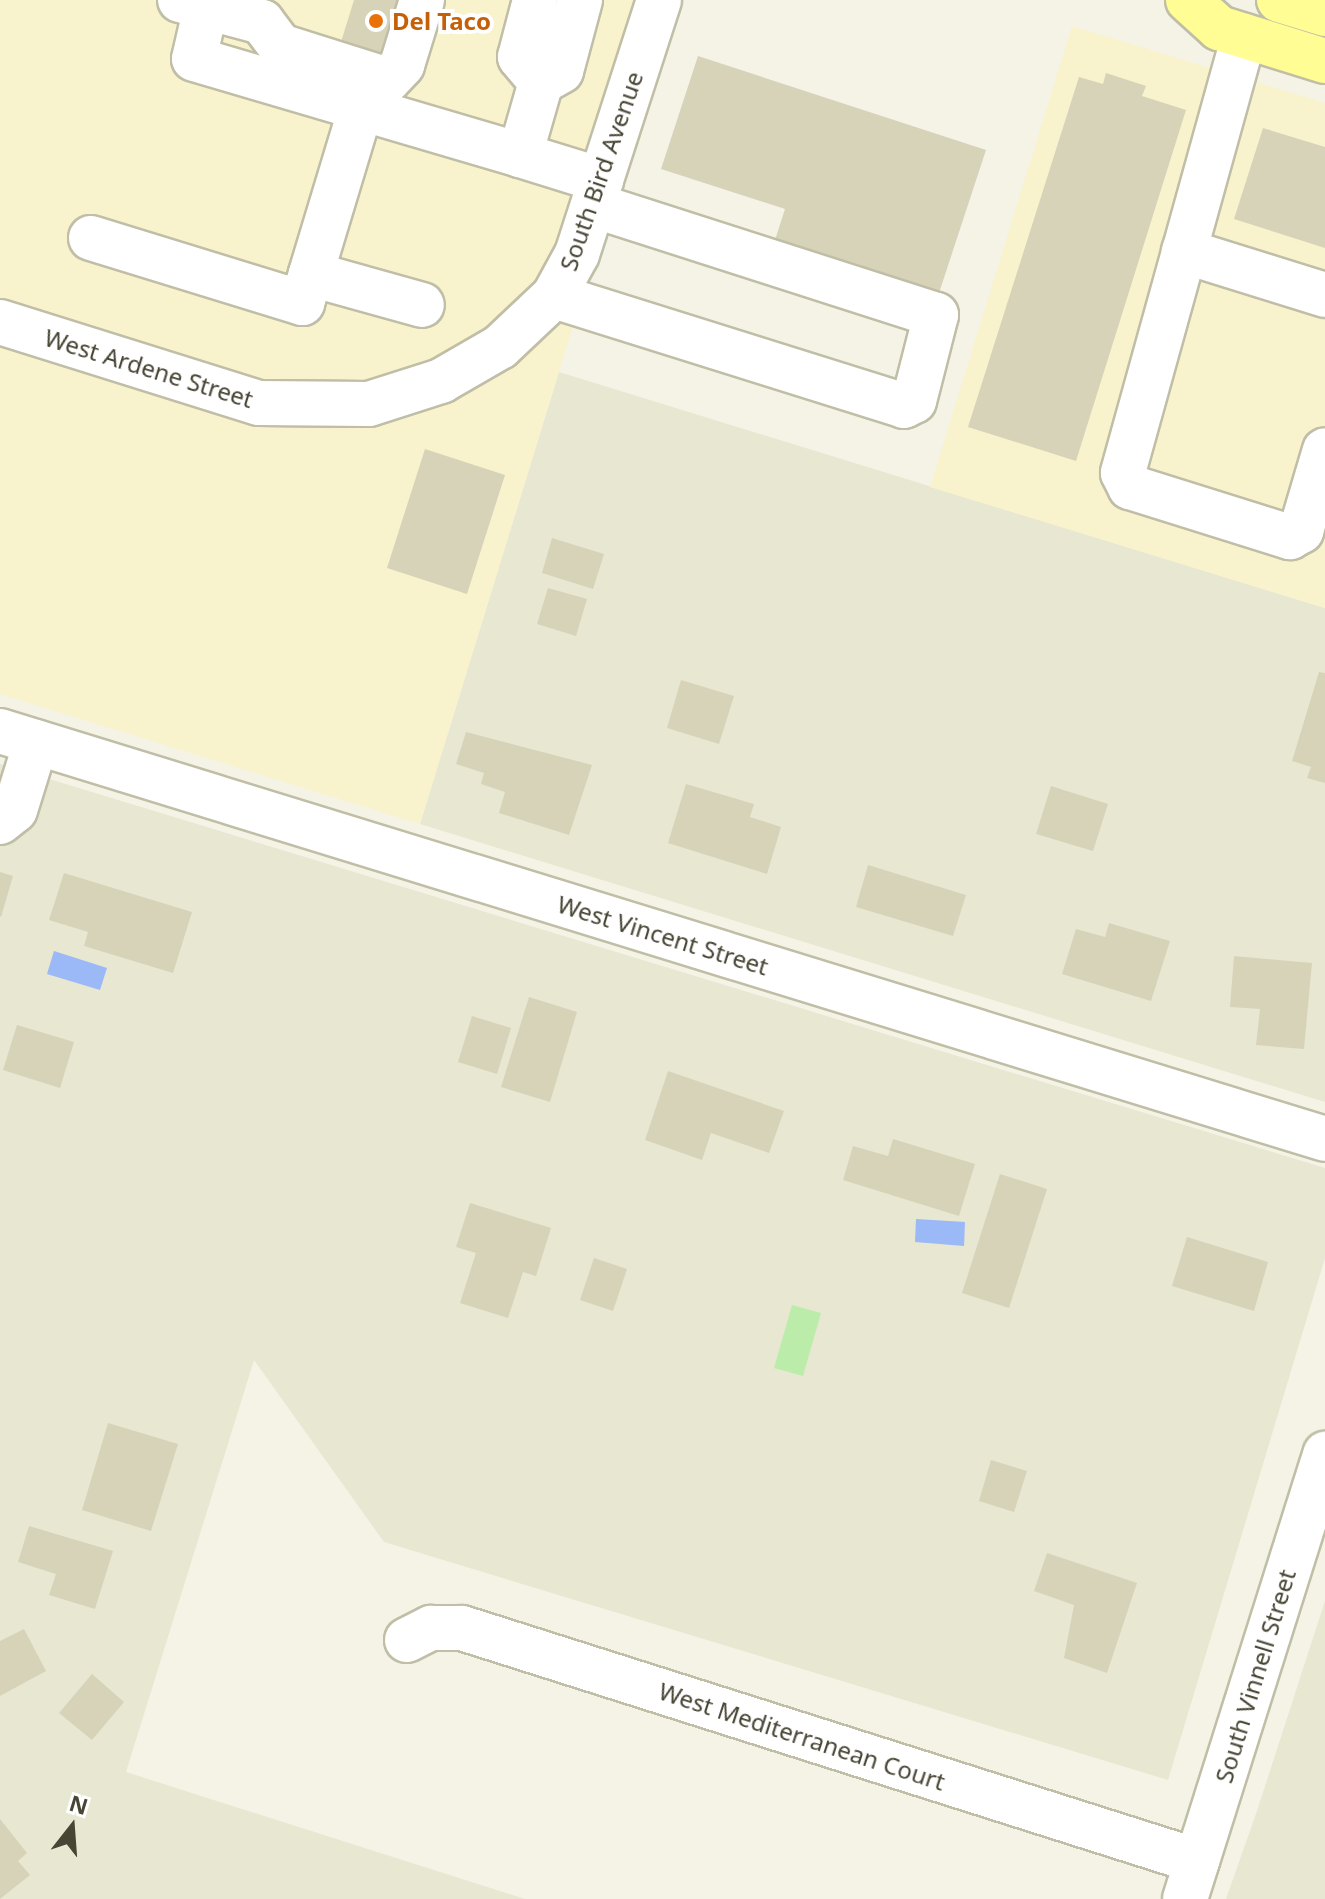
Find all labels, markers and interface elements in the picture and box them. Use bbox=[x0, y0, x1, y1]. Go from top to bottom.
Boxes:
place label: Del Taco bbox=[392, 7, 491, 35]
marker: Del Taco bbox=[367, 12, 385, 30]
street label: South Bird Avenue bbox=[553, 68, 649, 274]
street label: West Ardene Street bbox=[41, 323, 257, 413]
street label: West Vincent Street bbox=[554, 889, 772, 981]
street label: South Vinnell Street bbox=[1209, 1566, 1301, 1786]
street label: West Mediterranean Court bbox=[655, 1676, 949, 1796]
north arrow bbox=[32, 1787, 112, 1867]
text: N bbox=[66, 1787, 92, 1821]

